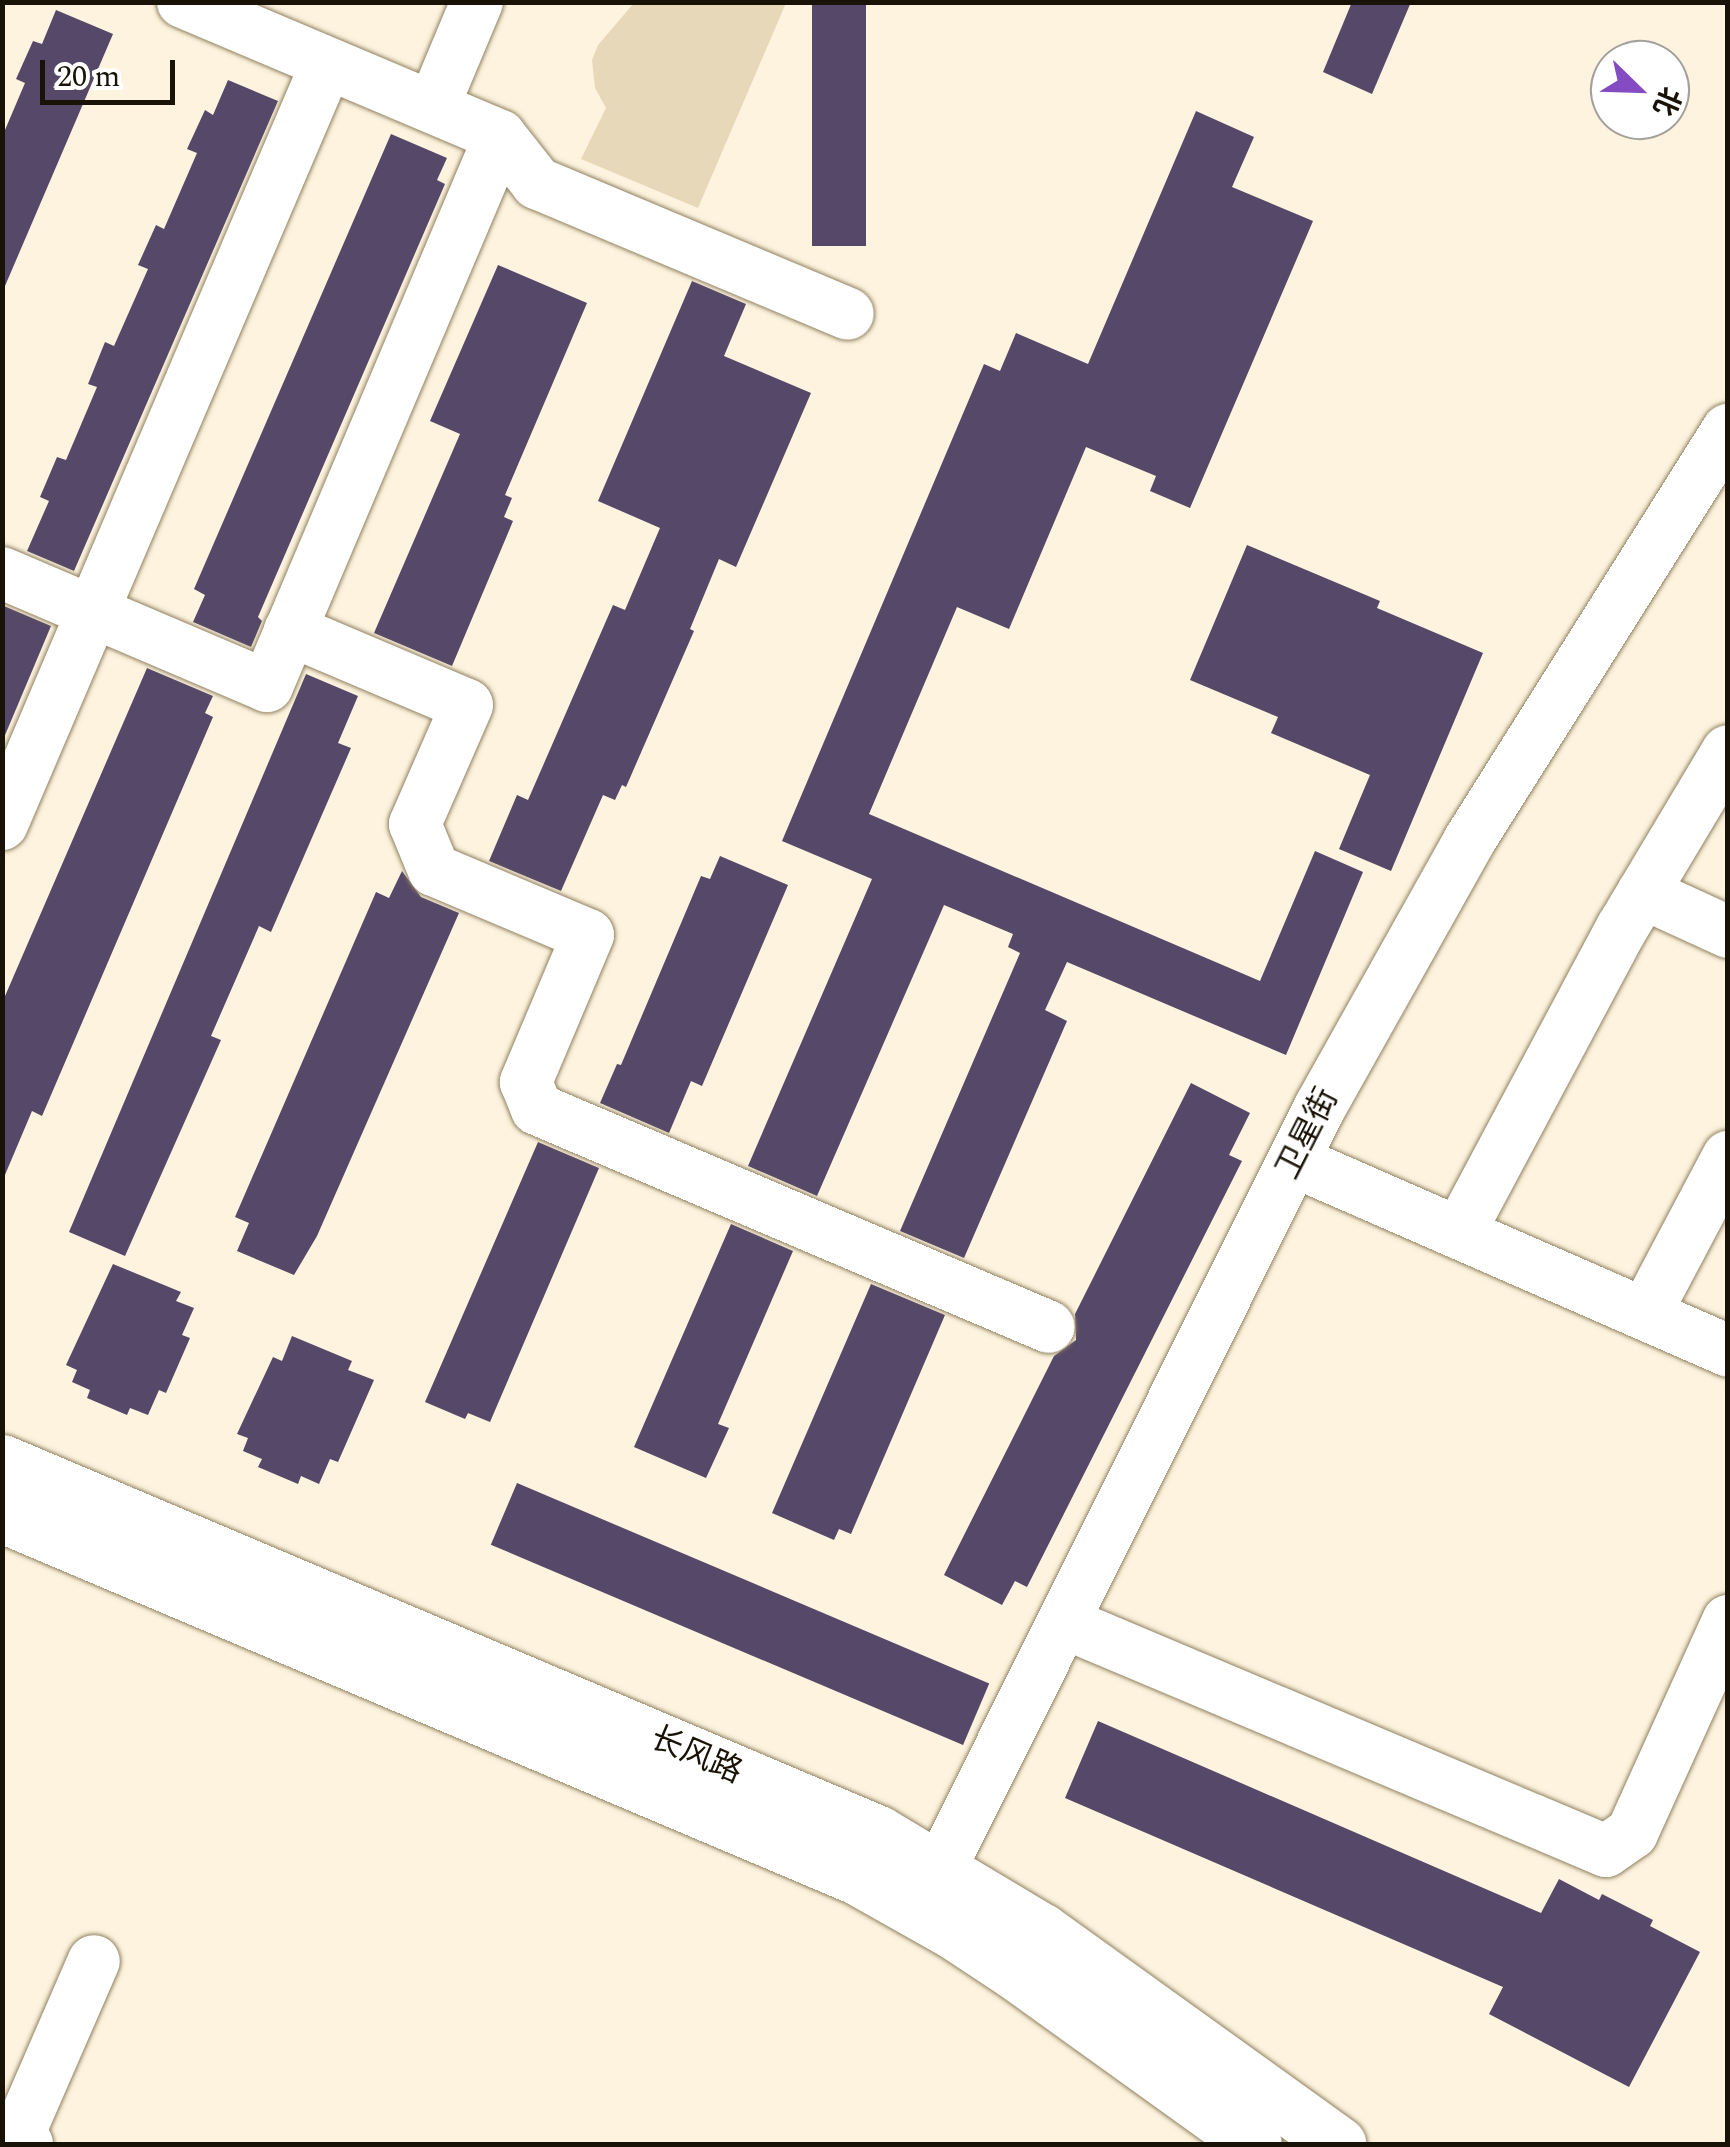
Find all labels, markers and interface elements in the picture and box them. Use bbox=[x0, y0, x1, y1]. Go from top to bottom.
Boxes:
scale bar bbox=[45, 40, 180, 102]
north arrow bbox=[1590, 40, 1690, 140]
text: 20 m bbox=[57, 54, 120, 100]
text: 北 bbox=[1641, 80, 1692, 122]
street label: 卫星街 bbox=[1269, 1083, 1347, 1185]
street label: 长风路 bbox=[644, 1720, 748, 1792]

